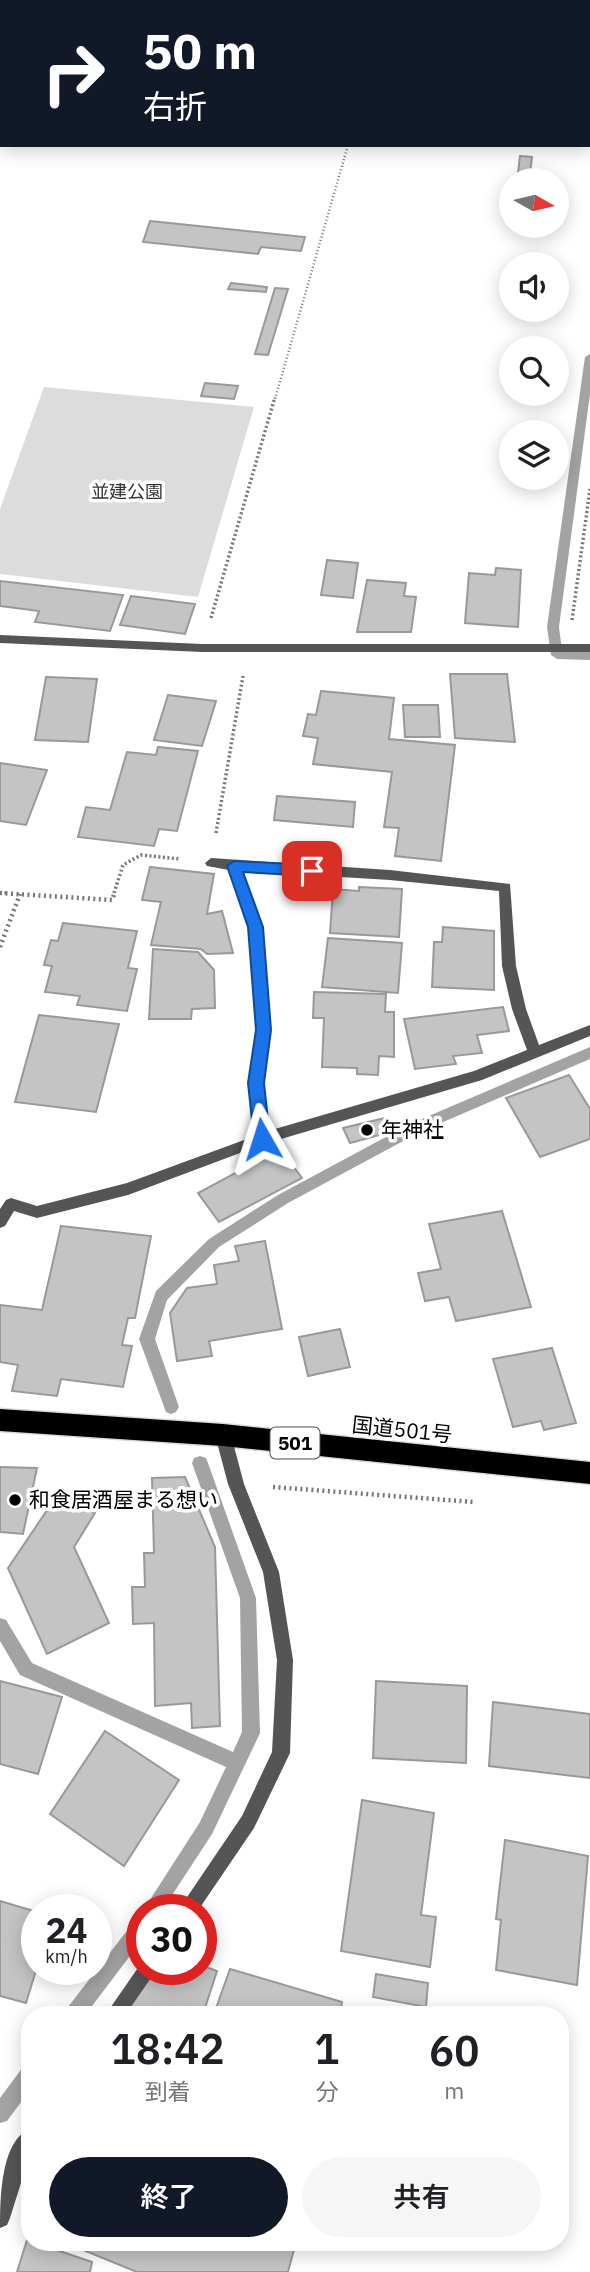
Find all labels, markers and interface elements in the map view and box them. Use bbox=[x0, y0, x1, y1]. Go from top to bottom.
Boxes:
text: 50 m bbox=[143, 19, 257, 82]
icon: right bbox=[28, 28, 119, 119]
text: 右折 bbox=[143, 85, 207, 127]
north arrow bbox=[499, 168, 569, 238]
map controls bbox=[499, 168, 569, 490]
button: sound bbox=[499, 252, 569, 322]
button: search bbox=[499, 336, 569, 406]
button: layers bbox=[499, 420, 569, 490]
park label: 並建公園 bbox=[91, 480, 163, 503]
pin bbox=[282, 841, 342, 901]
icon: arrive bbox=[293, 852, 331, 890]
position arrow bbox=[225, 1102, 299, 1176]
place label: 年神社 bbox=[381, 1115, 444, 1143]
marker: 年神社 bbox=[359, 1122, 375, 1138]
street label: 国道501号 bbox=[351, 1410, 454, 1448]
road number: 501 bbox=[270, 1428, 320, 1458]
place label: 和食居酒屋まる想い bbox=[29, 1485, 218, 1513]
marker: 和食居酒屋まる想い bbox=[7, 1492, 23, 1508]
speed limit sign: 30 bbox=[126, 1894, 217, 1985]
text: 24 bbox=[45, 1907, 88, 1953]
text: km/h bbox=[45, 1945, 88, 1968]
text: 18:42 bbox=[111, 2021, 225, 2076]
text: 1 bbox=[314, 2021, 340, 2076]
text: 60 bbox=[429, 2023, 479, 2078]
text: m bbox=[444, 2075, 464, 2105]
text: 到着 bbox=[145, 2076, 191, 2106]
text: 分 bbox=[315, 2076, 338, 2106]
button: 終了 bbox=[49, 2157, 288, 2237]
button: 共有 bbox=[302, 2157, 541, 2237]

